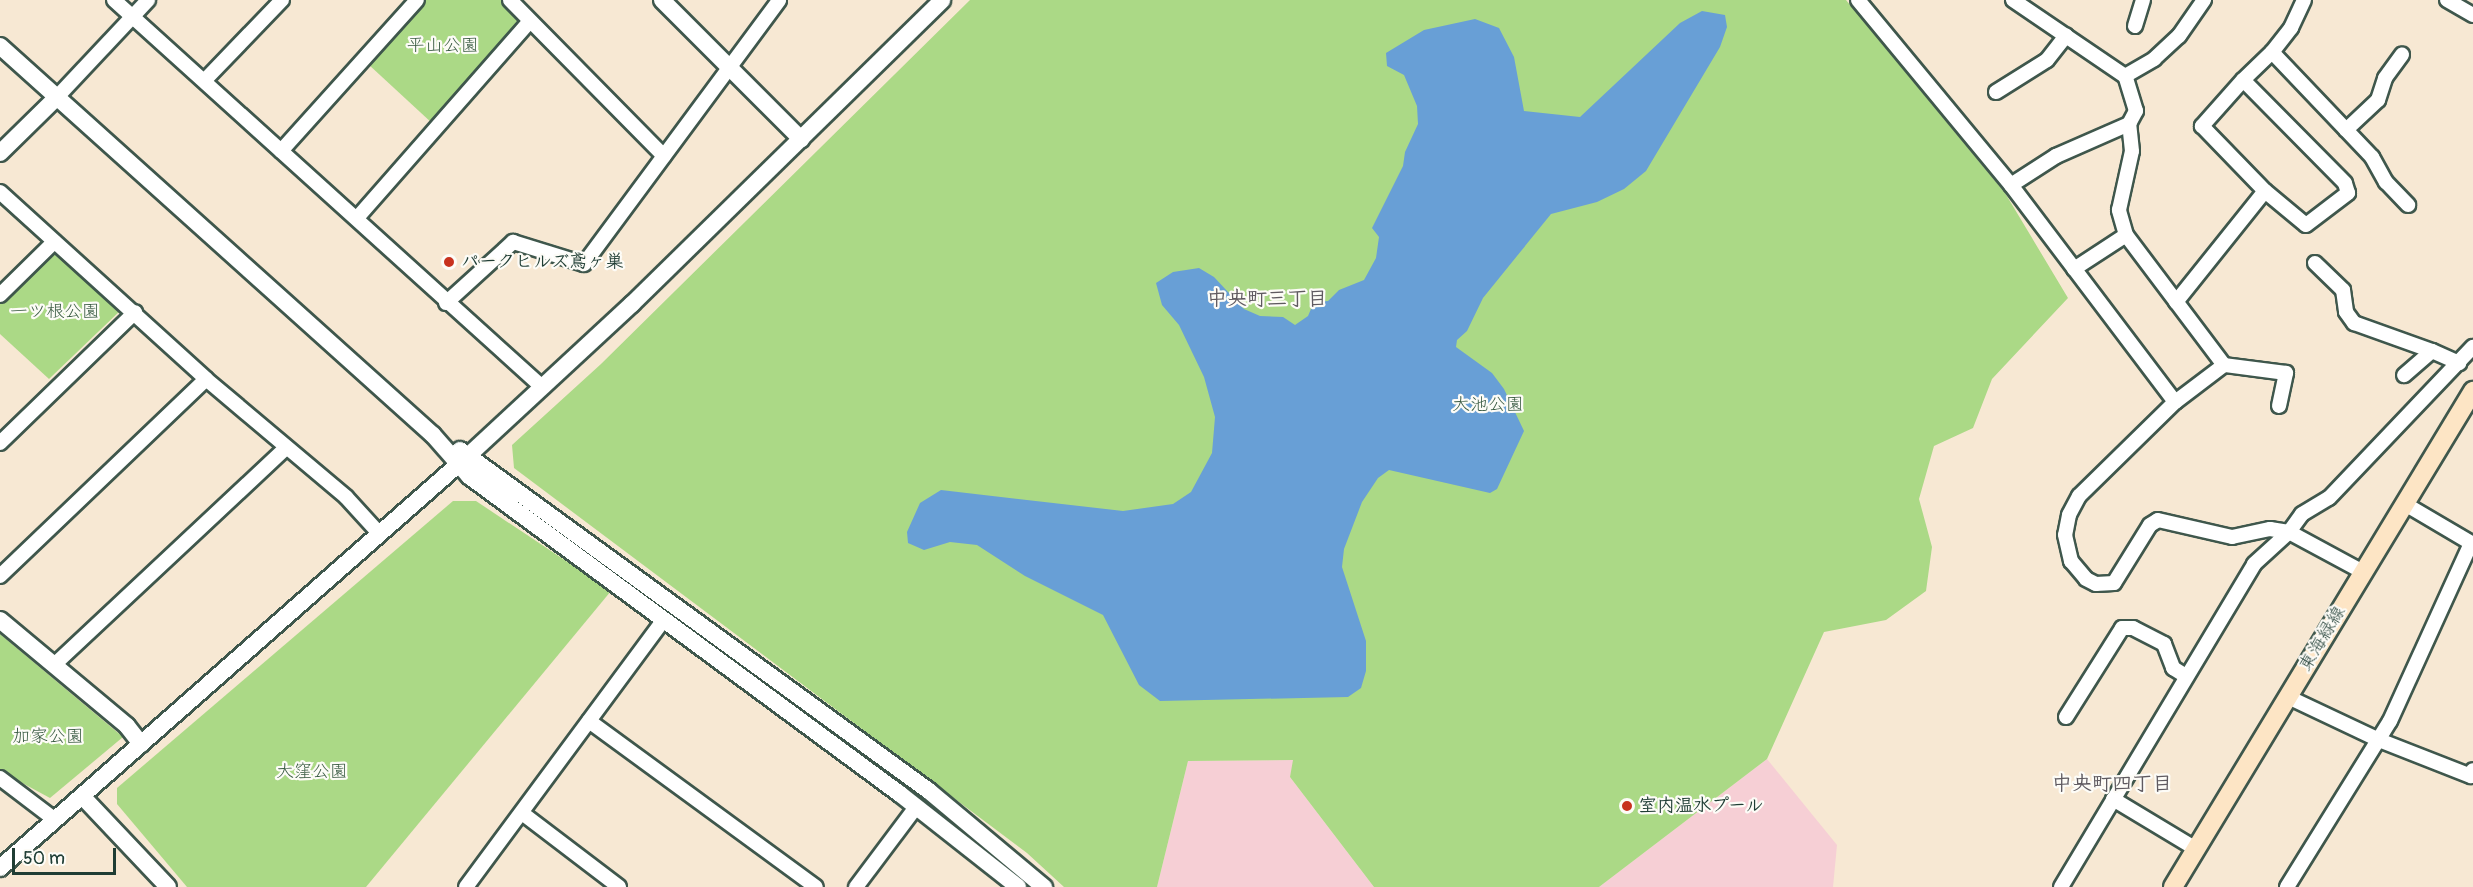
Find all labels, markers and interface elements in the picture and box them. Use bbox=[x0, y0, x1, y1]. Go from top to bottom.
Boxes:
park label: 平山公園 bbox=[407, 35, 479, 57]
place label: パークヒルズ鳶ヶ巣 bbox=[461, 251, 623, 273]
marker: パークヒルズ鳶ヶ巣 bbox=[442, 255, 456, 269]
district label: 中央町三丁目 bbox=[1207, 286, 1327, 310]
park label: 一ツ根公園 bbox=[10, 301, 100, 323]
park label: 大池公園 bbox=[1452, 394, 1524, 416]
street label: 東海緑線 bbox=[2295, 603, 2351, 675]
park label: 加家公園 bbox=[12, 726, 84, 748]
park label: 大窪公園 bbox=[276, 761, 348, 783]
district label: 中央町四丁目 bbox=[2052, 771, 2172, 795]
place label: 室内温水プール bbox=[1639, 795, 1764, 817]
marker: 室内温水プール bbox=[1620, 799, 1634, 813]
scale bar bbox=[15, 836, 118, 874]
text: 50 m bbox=[23, 847, 65, 870]

